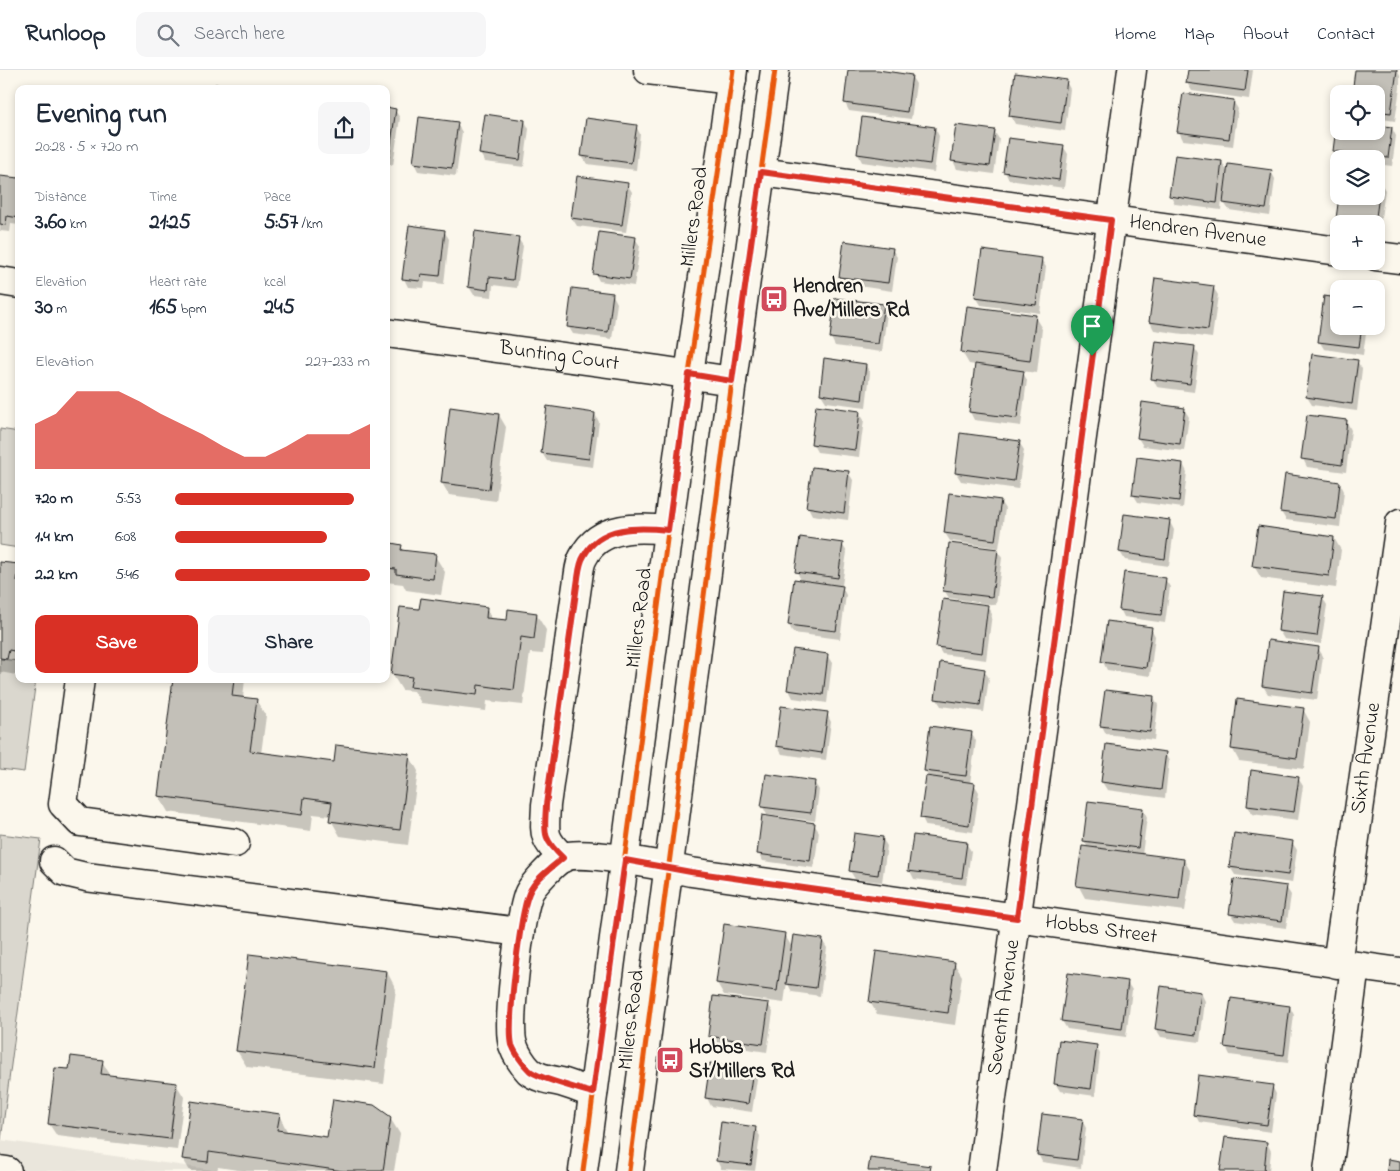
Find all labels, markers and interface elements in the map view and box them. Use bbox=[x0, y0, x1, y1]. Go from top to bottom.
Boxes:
search box bbox=[136, 12, 486, 57]
text: Runloop bbox=[25, 17, 106, 52]
icon: search bbox=[154, 21, 182, 49]
text: Search here bbox=[194, 21, 285, 48]
text: Home bbox=[1115, 22, 1156, 48]
text: Map bbox=[1184, 22, 1215, 48]
text: About bbox=[1243, 22, 1289, 48]
text: Contact bbox=[1317, 22, 1375, 48]
map controls bbox=[1330, 85, 1385, 335]
button: locate bbox=[1330, 85, 1385, 140]
text: Evening run bbox=[35, 95, 167, 136]
button: share bbox=[318, 102, 370, 154]
text: 20:28 · 5 × 720 m bbox=[35, 135, 138, 159]
button: layers bbox=[1330, 150, 1385, 205]
street label: Millers Road bbox=[673, 165, 717, 269]
text: Distance bbox=[35, 187, 87, 208]
text: Time bbox=[149, 187, 177, 208]
text: Pace bbox=[264, 187, 291, 208]
text: 3.60 bbox=[35, 208, 66, 238]
text: 21:25 bbox=[149, 208, 191, 238]
text: 5:57 bbox=[264, 208, 298, 238]
street label: Hendren Avenue bbox=[1127, 208, 1269, 256]
text: km bbox=[66, 214, 87, 235]
text: /km bbox=[298, 214, 323, 235]
button: + bbox=[1330, 215, 1385, 270]
text: Elevation bbox=[35, 272, 86, 293]
text: Heart rate bbox=[149, 272, 207, 293]
text: kcal bbox=[264, 272, 286, 293]
place label: Hendren Ave/Millers Rd bbox=[793, 272, 910, 326]
button: − bbox=[1330, 280, 1385, 335]
bus stop icon: Hendren Ave/Millers Rd bbox=[759, 284, 789, 314]
text: 30 bbox=[35, 293, 53, 323]
text: 165 bbox=[149, 293, 177, 323]
text: 245 bbox=[264, 293, 295, 323]
text: m bbox=[53, 299, 67, 320]
text: bpm bbox=[177, 299, 207, 320]
pin bbox=[1071, 305, 1113, 356]
icon: arrive bbox=[1078, 312, 1106, 340]
street label: Bunting Court bbox=[497, 333, 621, 379]
text: Elevation bbox=[35, 350, 94, 374]
text: 227–233 m bbox=[305, 350, 370, 374]
text: 720 m bbox=[35, 487, 73, 511]
text: 5:53 bbox=[115, 487, 141, 511]
text: 1.4 km bbox=[35, 525, 73, 549]
text: 6:08 bbox=[115, 525, 136, 549]
text: 2.2 km bbox=[35, 563, 78, 587]
text: 5:46 bbox=[115, 563, 139, 587]
street label: Millers Road bbox=[619, 566, 661, 670]
button: Save bbox=[35, 615, 198, 673]
button: Share bbox=[208, 615, 370, 673]
street label: Sixth Avenue bbox=[1344, 700, 1389, 816]
street label: Hobbs Street bbox=[1043, 907, 1159, 953]
street label: Seventh Avenue bbox=[980, 937, 1028, 1077]
street label: Millers Road bbox=[611, 968, 653, 1072]
place label: Hobbs St/Millers Rd bbox=[689, 1033, 795, 1087]
bus stop icon: Hobbs St/Millers Rd bbox=[655, 1045, 685, 1075]

